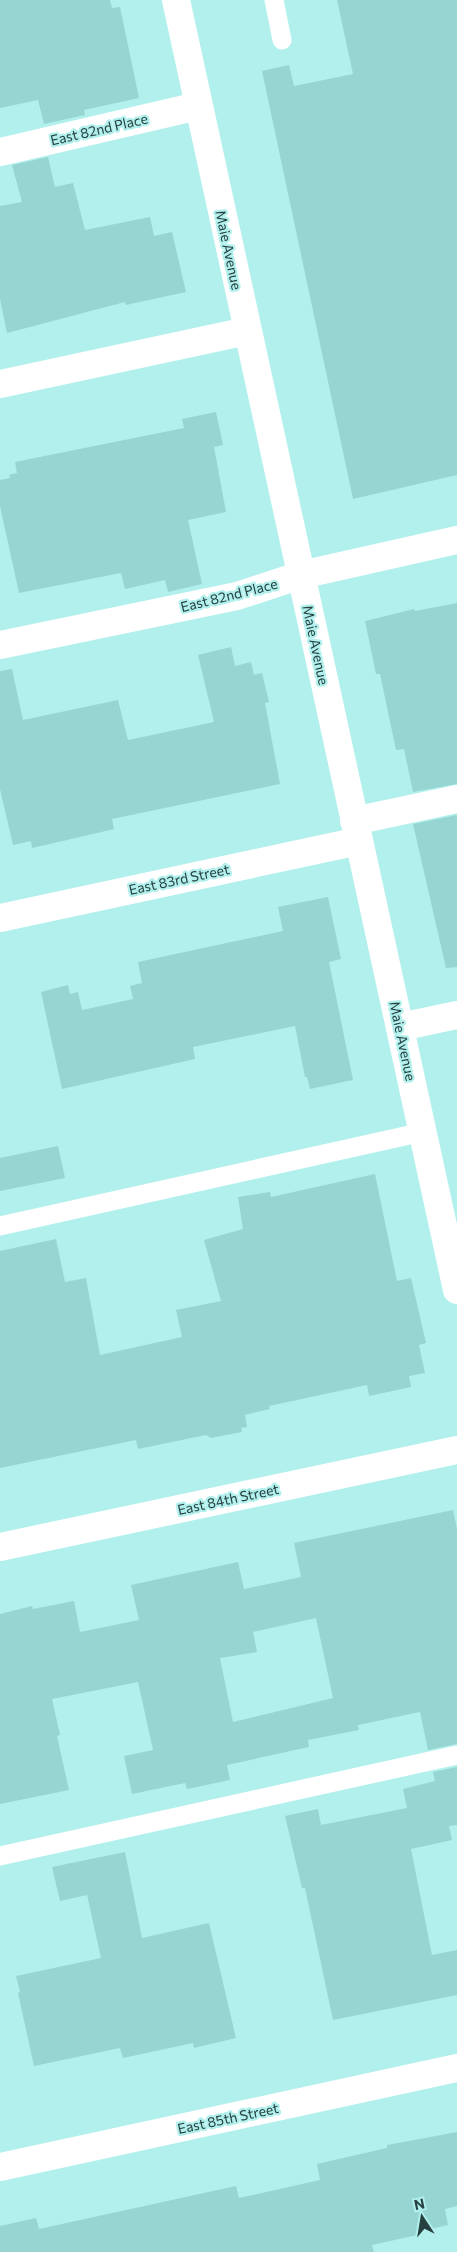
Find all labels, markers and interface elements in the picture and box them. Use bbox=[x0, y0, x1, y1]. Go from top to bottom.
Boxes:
street label: East 82nd Place bbox=[49, 110, 149, 148]
street label: Maie Avenue bbox=[212, 209, 246, 291]
street label: East 82nd Place bbox=[179, 575, 279, 615]
street label: Maie Avenue bbox=[299, 604, 333, 686]
street label: East 83rd Street bbox=[127, 860, 231, 898]
street label: Maie Avenue bbox=[386, 1000, 420, 1082]
street label: East 84th Street bbox=[176, 1480, 281, 1518]
street label: East 85th Street bbox=[176, 2099, 280, 2137]
north arrow bbox=[397, 2192, 447, 2242]
text: N bbox=[412, 2194, 426, 2213]

